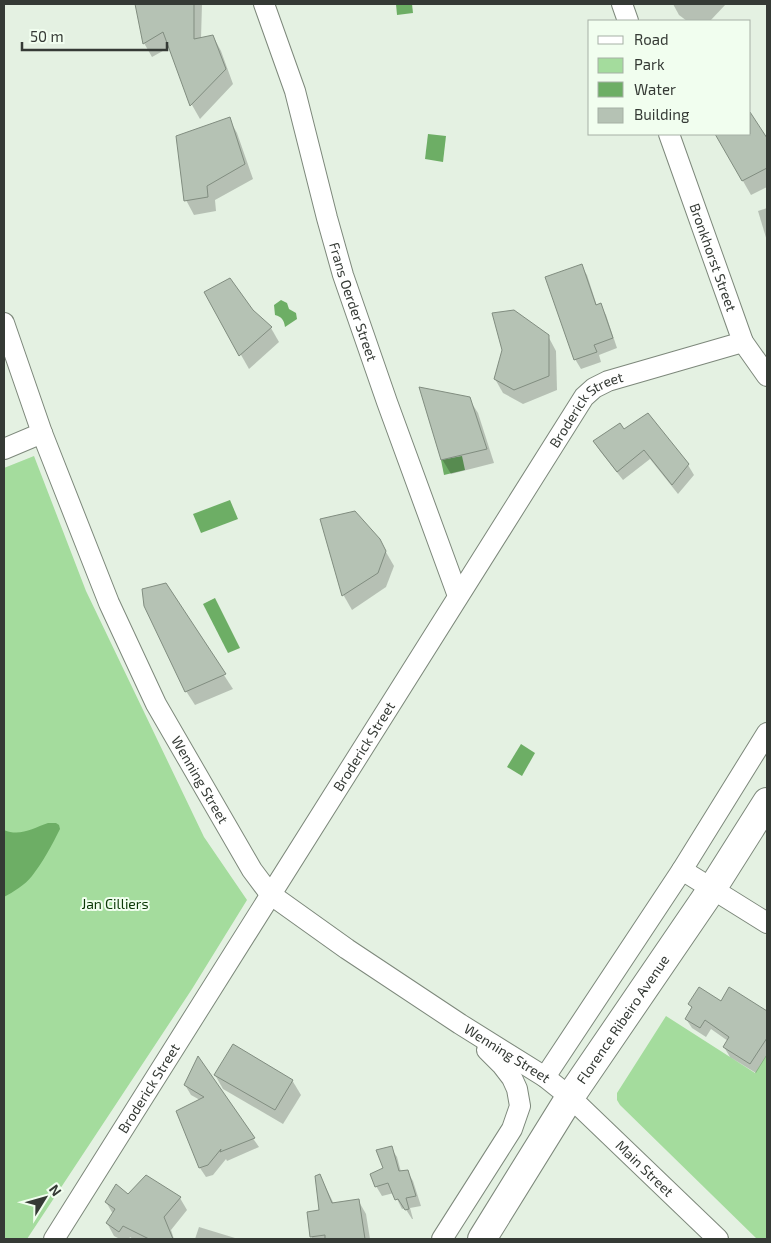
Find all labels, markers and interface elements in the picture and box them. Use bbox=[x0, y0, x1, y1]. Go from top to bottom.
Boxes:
scale bar bbox=[22, 20, 168, 52]
legend bbox=[588, 20, 751, 135]
text: 50 m bbox=[30, 27, 64, 45]
text: Road bbox=[634, 30, 669, 48]
text: Park bbox=[634, 55, 665, 73]
text: Water bbox=[634, 80, 676, 98]
text: Building bbox=[634, 105, 690, 123]
street label: Bronkhorst Street bbox=[686, 201, 740, 314]
street label: Frans Oerder Street bbox=[326, 240, 381, 363]
street label: Broderick Street bbox=[545, 368, 625, 451]
street label: Broderick Street bbox=[329, 698, 398, 794]
street label: Wenning Street bbox=[168, 733, 232, 826]
park label: Jan Cilliers bbox=[81, 895, 149, 912]
street label: Florence Ribeiro Avenue bbox=[573, 951, 673, 1087]
street label: Wenning Street bbox=[461, 1020, 554, 1086]
street label: Broderick Street bbox=[114, 1040, 183, 1136]
street label: Main Street bbox=[612, 1137, 677, 1200]
north arrow bbox=[20, 1173, 70, 1223]
text: N bbox=[46, 1181, 66, 1199]

